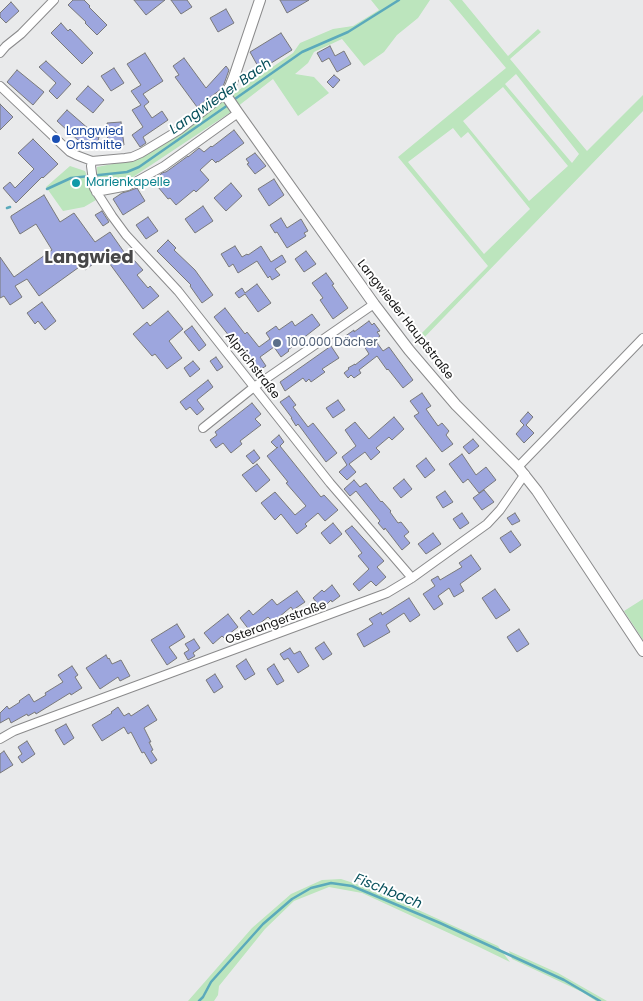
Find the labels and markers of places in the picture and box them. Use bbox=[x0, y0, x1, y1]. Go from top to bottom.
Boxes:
place label: Langwied Ortsmitte bbox=[66, 125, 123, 153]
marker: Langwied Ortsmitte bbox=[50, 133, 62, 145]
place label: Marienkapelle bbox=[86, 176, 170, 190]
marker: Marienkapelle bbox=[70, 177, 82, 189]
place label: 100.000 Dächer bbox=[287, 336, 378, 350]
marker: 100.000 Dächer bbox=[271, 337, 283, 349]

